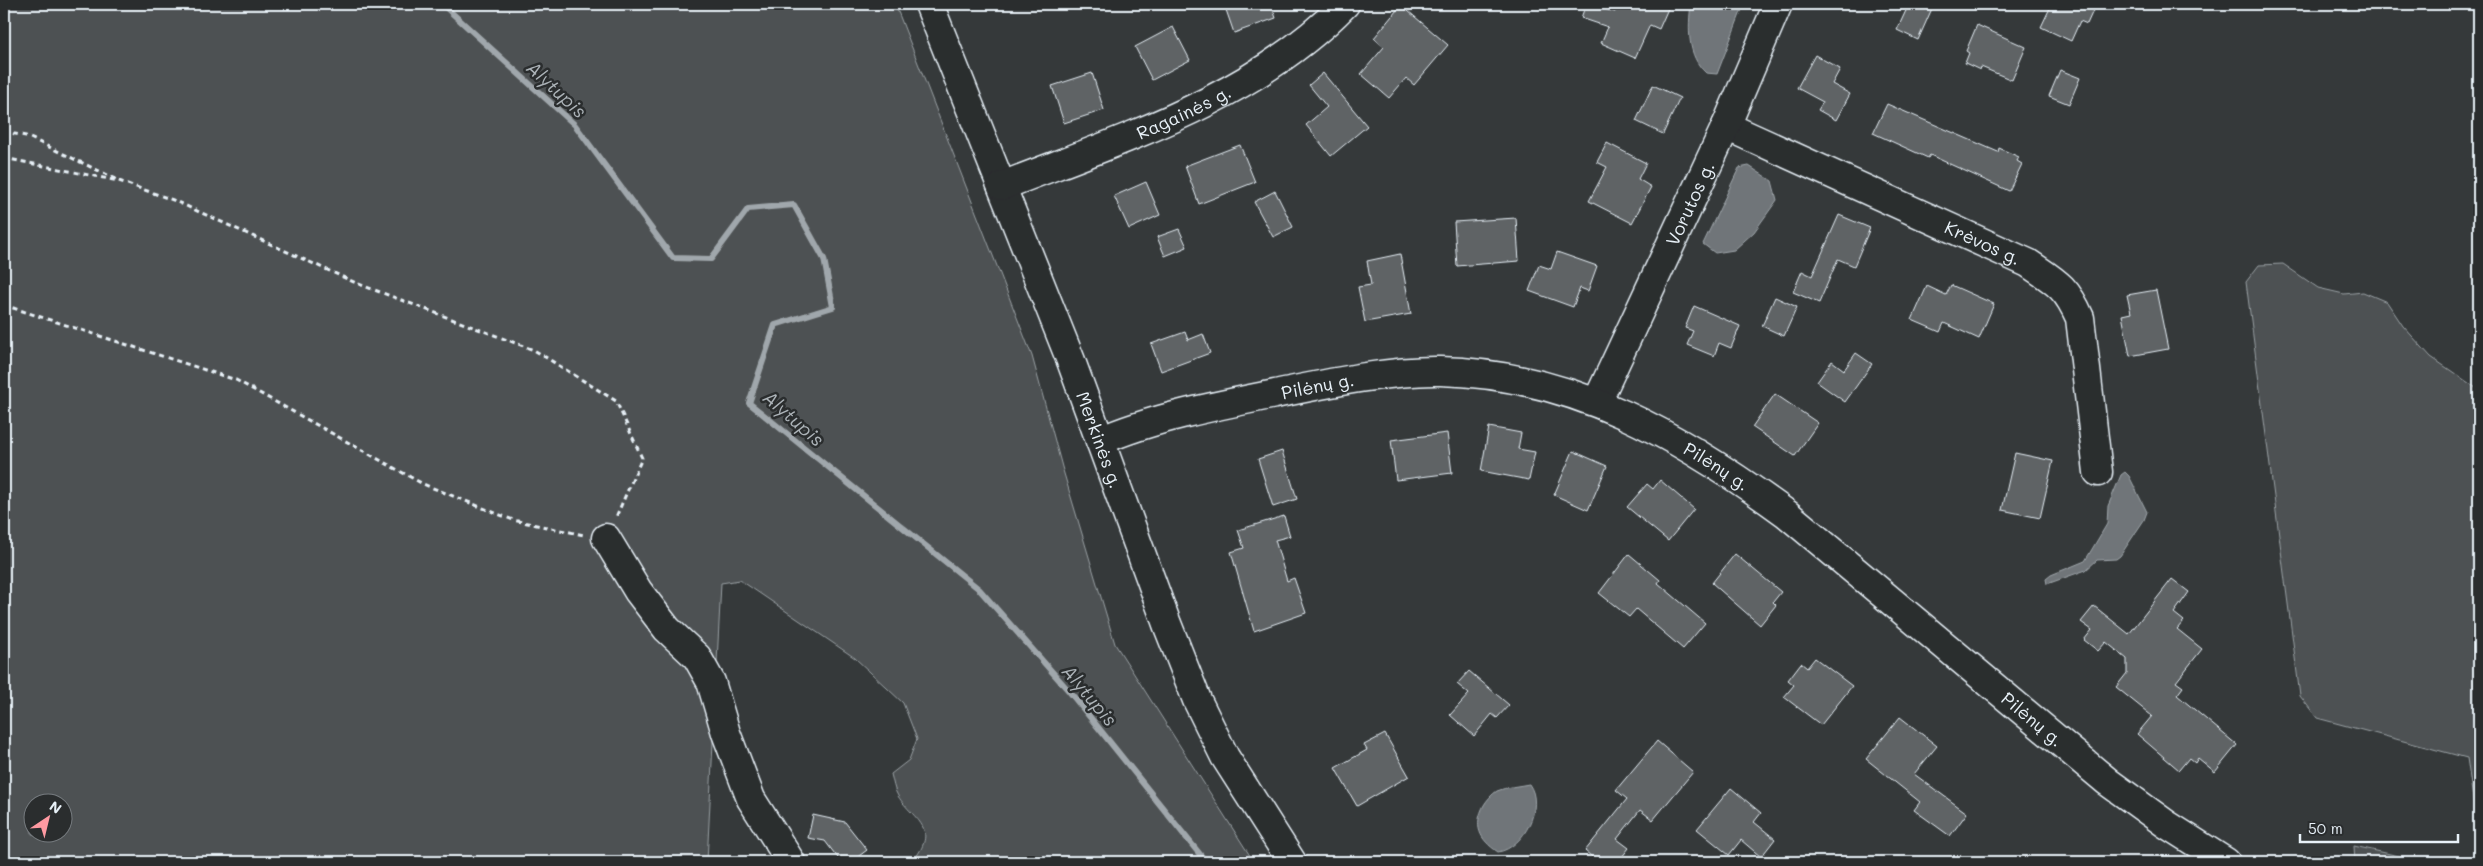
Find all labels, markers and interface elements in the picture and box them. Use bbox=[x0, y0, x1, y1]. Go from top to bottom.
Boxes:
water label: Alytupis bbox=[522, 55, 592, 123]
street label: Ragainės g. bbox=[1133, 80, 1235, 145]
street label: Vorutos g. bbox=[1660, 158, 1720, 249]
street label: Krėvos g. bbox=[1941, 215, 2025, 270]
street label: Pilėnų g. bbox=[1279, 367, 1356, 404]
water label: Alytupis bbox=[758, 385, 830, 451]
street label: Merkinės g. bbox=[1071, 388, 1128, 491]
street label: Pilėnų g. bbox=[1679, 436, 1754, 496]
water label: Alytupis bbox=[1057, 659, 1123, 731]
street label: Pilėnų g. bbox=[1997, 686, 2068, 752]
north arrow bbox=[22, 794, 72, 844]
text: N bbox=[46, 796, 66, 818]
scale bar bbox=[2300, 811, 2458, 843]
text: 50 m bbox=[2308, 818, 2343, 838]

